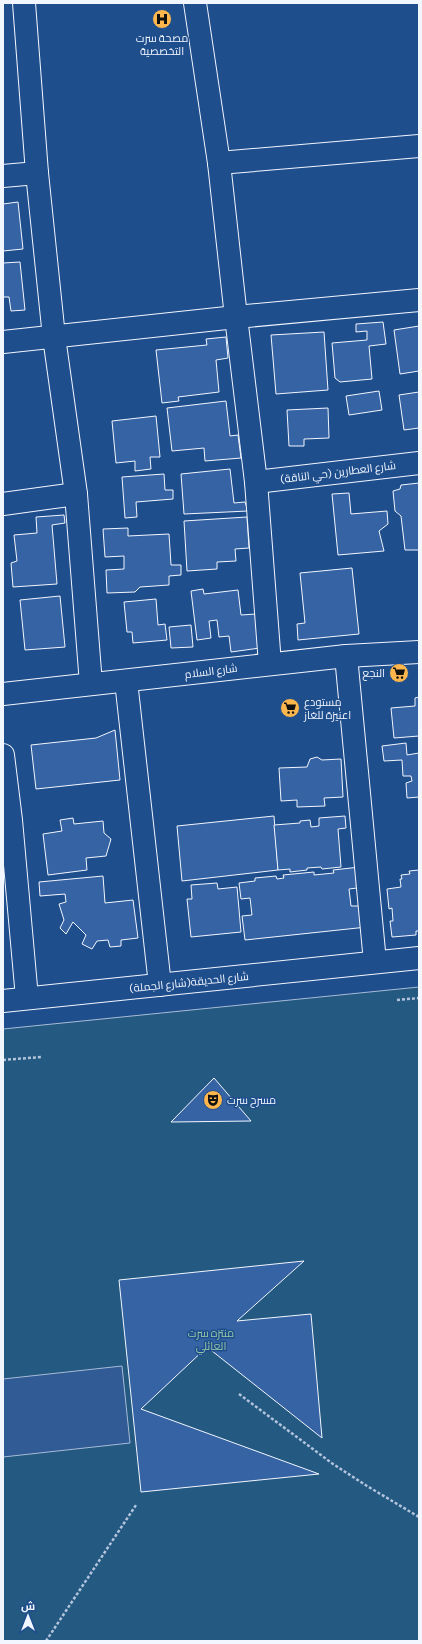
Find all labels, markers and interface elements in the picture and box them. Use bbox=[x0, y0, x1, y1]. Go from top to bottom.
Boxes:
hospital icon: مصحة سرت التخصصية bbox=[151, 8, 173, 30]
place label: مصحة سرت التخصصية bbox=[136, 31, 188, 57]
street label: شارع العطارين (حي الناقة) bbox=[279, 458, 397, 488]
street label: شارع السلام bbox=[184, 661, 238, 682]
supermarket icon: النجع bbox=[388, 662, 410, 684]
place label: النجع bbox=[362, 666, 385, 681]
place label: مستودع اعنيزة للغاز bbox=[303, 695, 351, 722]
supermarket icon: مستودع اعنيزة للغاز bbox=[279, 697, 301, 719]
street label: شارع الحديقة(شارع الجملة) bbox=[129, 969, 249, 996]
theatre icon: مسرح سرت bbox=[202, 1089, 224, 1111]
place label: مسرح سرت bbox=[227, 1093, 276, 1108]
park label: منتزه سرت العائلي bbox=[188, 1326, 234, 1355]
north arrow bbox=[8, 1596, 48, 1636]
text: ش bbox=[21, 1599, 35, 1613]

